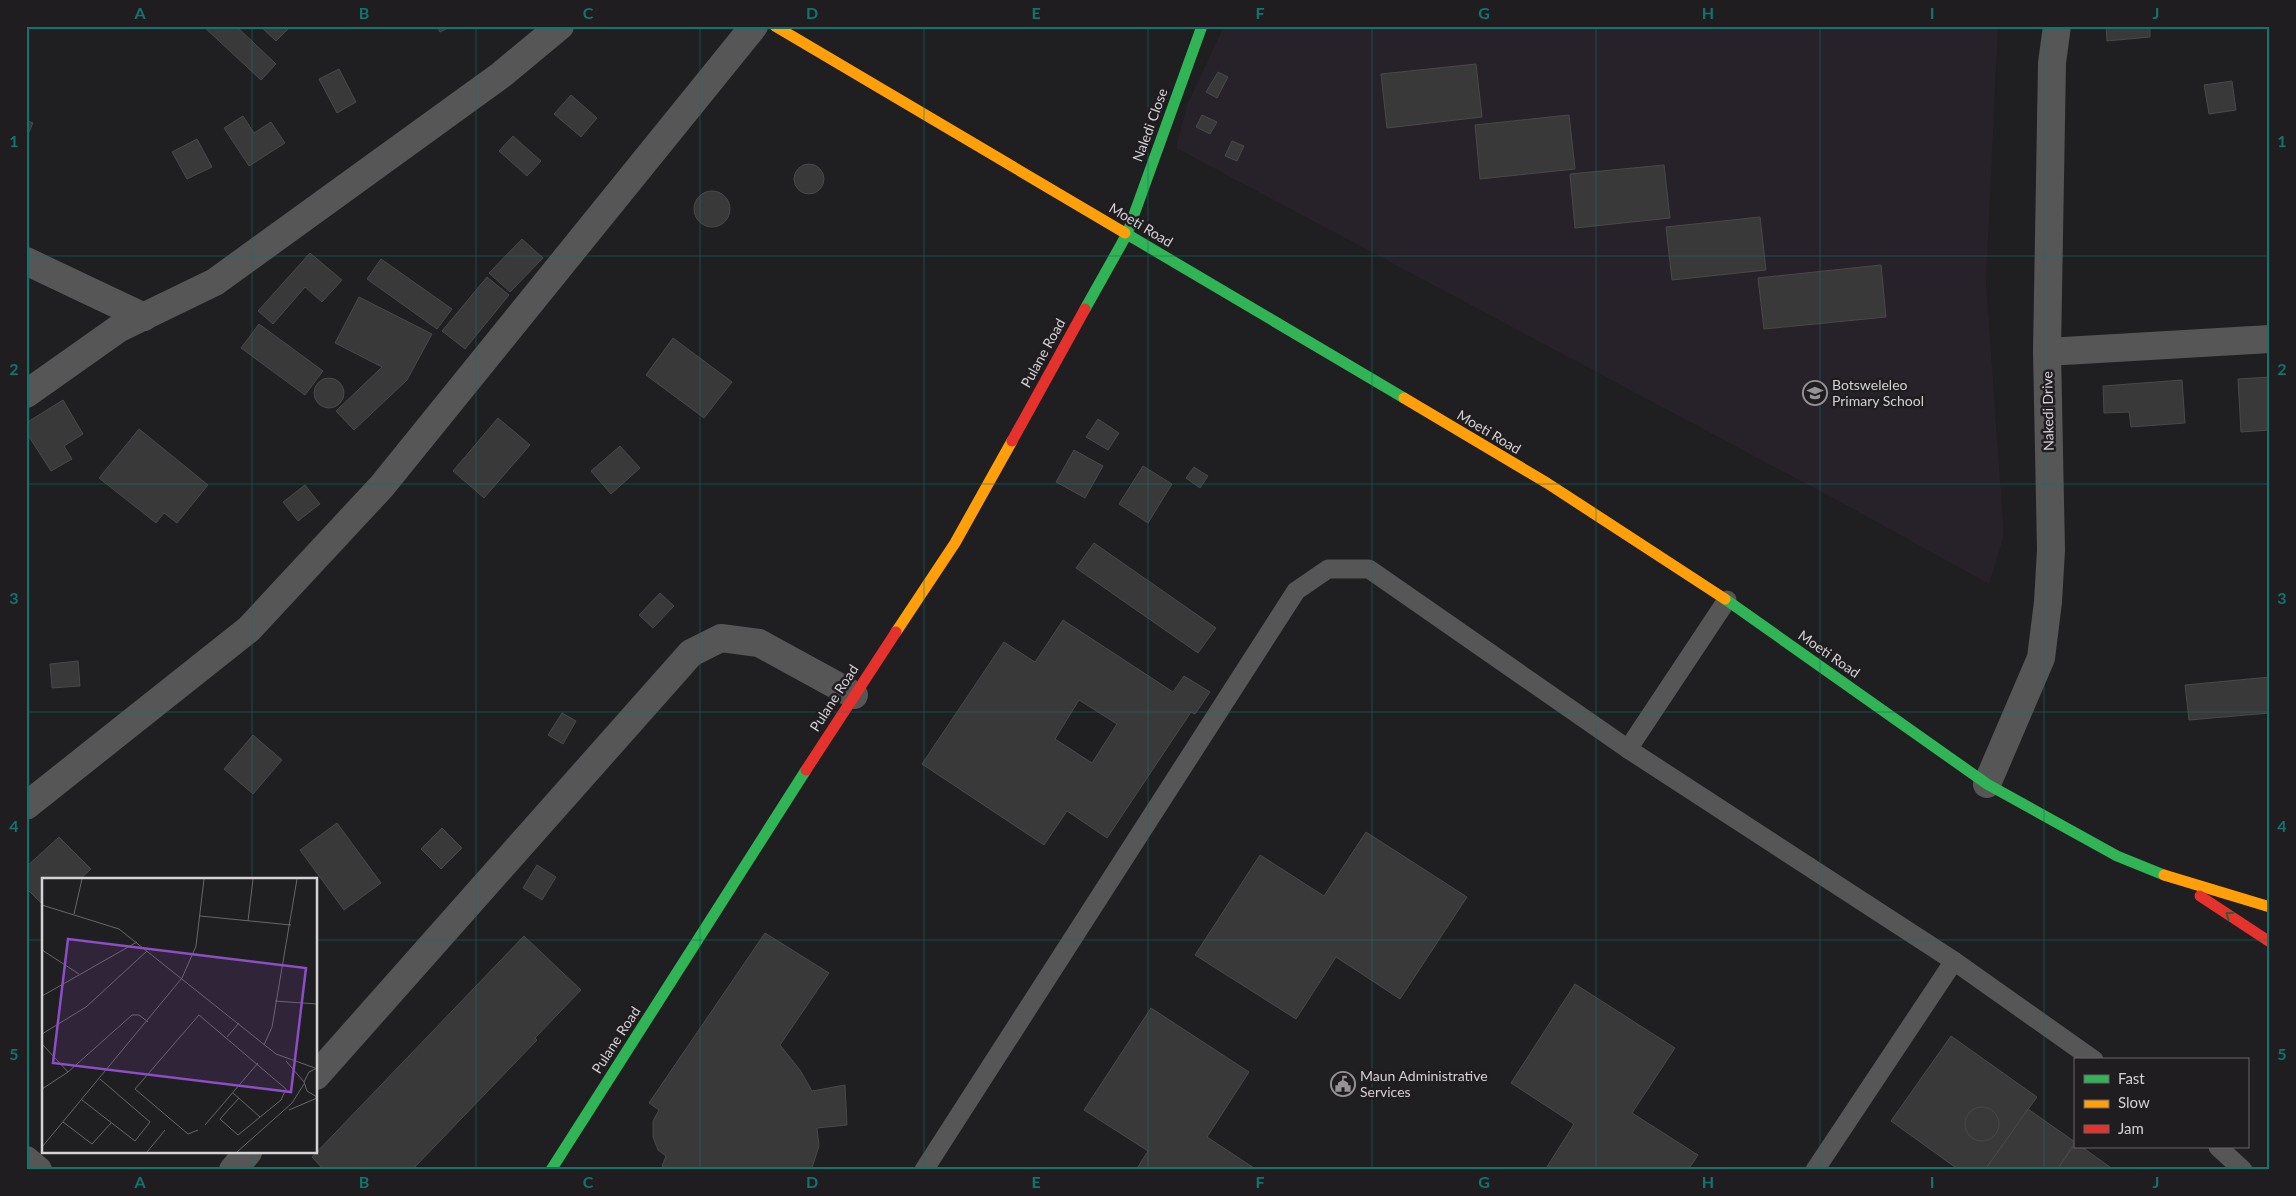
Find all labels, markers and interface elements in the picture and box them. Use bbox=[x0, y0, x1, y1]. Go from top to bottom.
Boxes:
text: A bbox=[133, 3, 146, 22]
text: B bbox=[359, 3, 369, 22]
text: C bbox=[583, 3, 594, 22]
text: D bbox=[806, 3, 818, 22]
text: E bbox=[1031, 3, 1041, 22]
text: F bbox=[1255, 3, 1265, 22]
text: G bbox=[1478, 3, 1490, 22]
text: H bbox=[1702, 3, 1714, 22]
text: I bbox=[1930, 3, 1934, 22]
text: J bbox=[2153, 3, 2159, 22]
street label: Naledi Close bbox=[1128, 86, 1171, 164]
text: 1 bbox=[9, 131, 19, 150]
text: 1 bbox=[2277, 131, 2287, 150]
street label: Moeti Road bbox=[1106, 199, 1176, 250]
street label: Pulane Road bbox=[1017, 315, 1068, 390]
text: 2 bbox=[9, 359, 19, 378]
text: 2 bbox=[2277, 359, 2287, 378]
street label: Nakedi Drive bbox=[2038, 371, 2057, 451]
place label: Botsweleleo Primary School bbox=[1832, 376, 1924, 409]
school or university icon: Botsweleleo Primary School bbox=[1802, 380, 1828, 406]
street label: Moeti Road bbox=[1454, 406, 1524, 457]
text: 3 bbox=[9, 588, 19, 607]
text: 3 bbox=[2277, 588, 2287, 607]
street label: Moeti Road bbox=[1795, 626, 1863, 681]
street label: Pulane Road bbox=[806, 661, 861, 734]
text: 4 bbox=[9, 816, 19, 835]
text: 4 bbox=[2277, 816, 2287, 835]
inset map bbox=[42, 878, 318, 1154]
one-way arrow bbox=[2226, 912, 2235, 921]
street label: Pulane Road bbox=[588, 1003, 643, 1076]
text: 5 bbox=[9, 1044, 19, 1063]
text: 5 bbox=[2277, 1044, 2287, 1063]
legend bbox=[2074, 1058, 2248, 1148]
place label: Maun Administrative Services bbox=[1360, 1067, 1488, 1100]
text: Fast bbox=[2118, 1069, 2145, 1087]
public building icon: Maun Administrative Services bbox=[1330, 1071, 1356, 1097]
text: Slow bbox=[2118, 1093, 2150, 1111]
text: Jam bbox=[2118, 1119, 2144, 1137]
text: A bbox=[133, 1172, 146, 1191]
text: B bbox=[359, 1172, 369, 1191]
text: C bbox=[583, 1172, 594, 1191]
text: D bbox=[806, 1172, 818, 1191]
text: E bbox=[1031, 1172, 1041, 1191]
text: F bbox=[1255, 1172, 1265, 1191]
text: G bbox=[1478, 1172, 1490, 1191]
text: H bbox=[1702, 1172, 1714, 1191]
text: I bbox=[1930, 1172, 1934, 1191]
text: J bbox=[2153, 1172, 2159, 1191]

